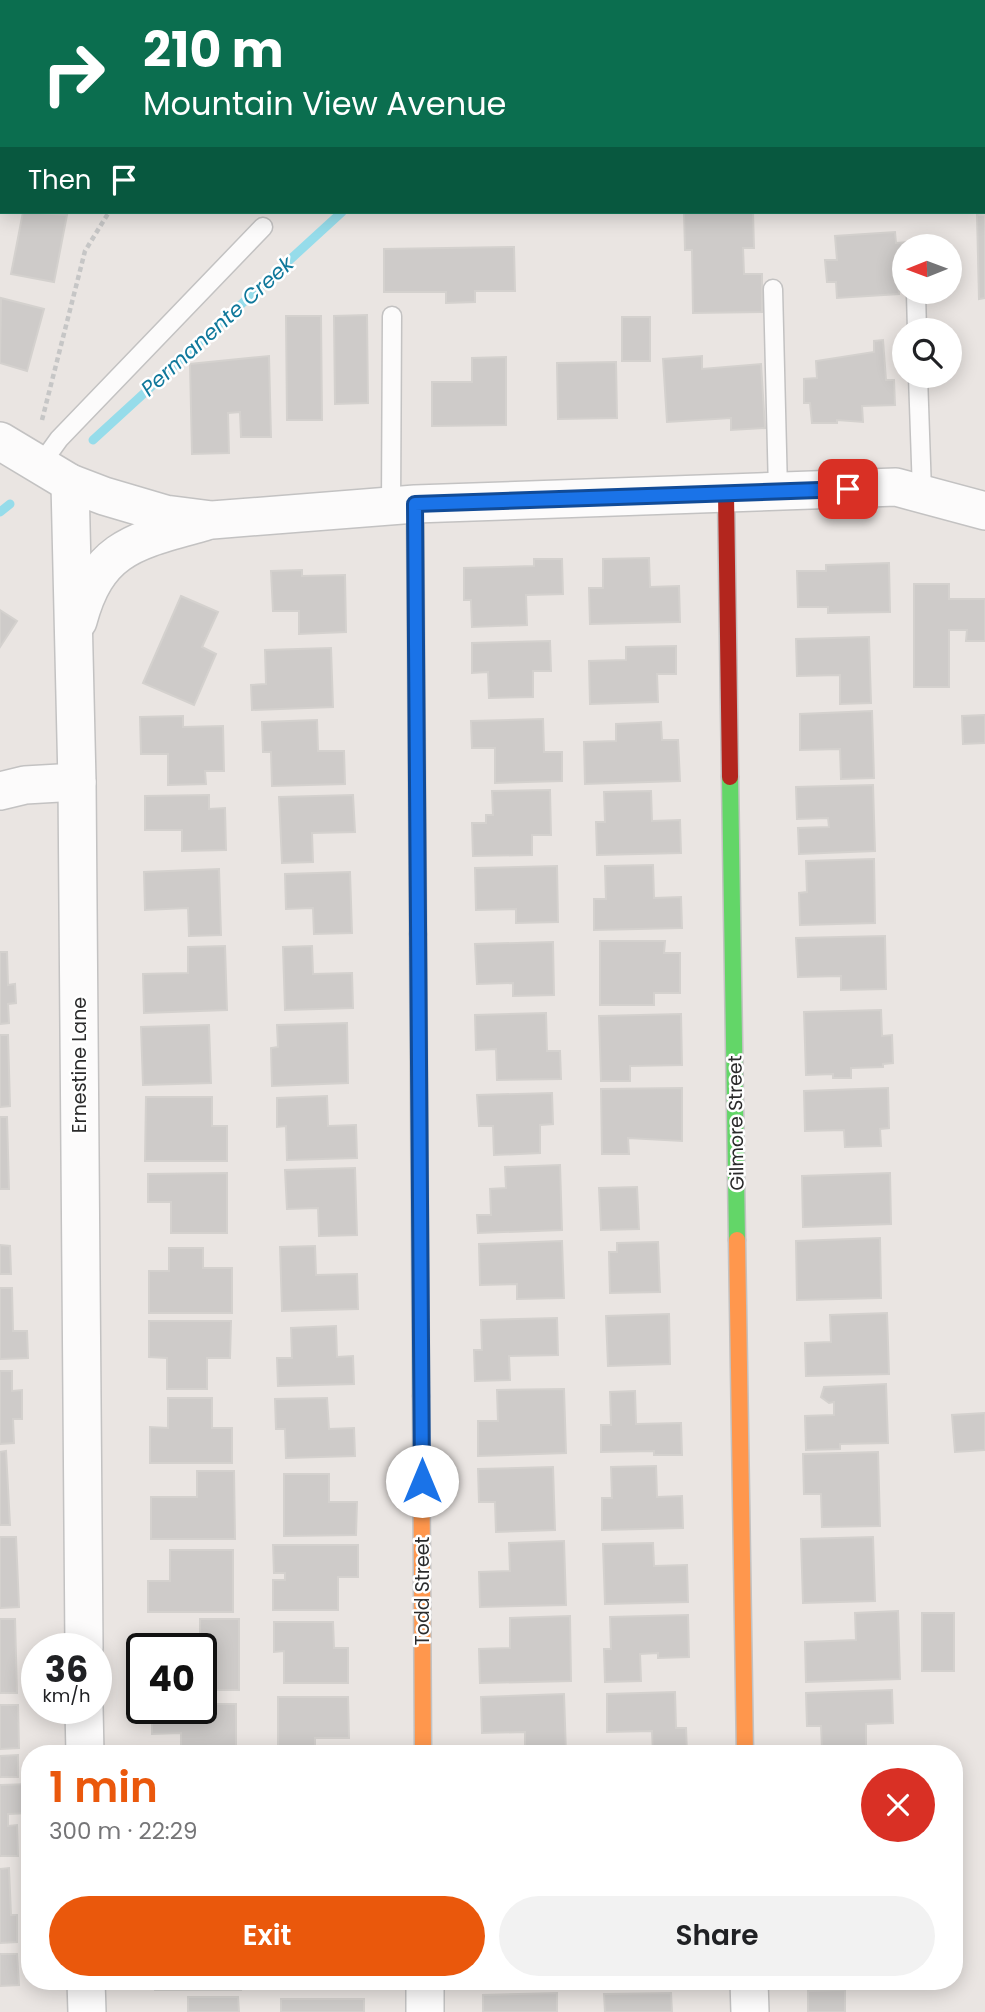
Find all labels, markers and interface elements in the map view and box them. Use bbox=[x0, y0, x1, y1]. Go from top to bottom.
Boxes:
text: 210 m bbox=[143, 16, 284, 84]
icon: right bbox=[28, 28, 119, 119]
text: Mountain View Avenue bbox=[143, 81, 506, 126]
icon: arrive bbox=[105, 161, 143, 199]
text: Then bbox=[28, 162, 91, 198]
north arrow bbox=[892, 234, 962, 304]
map controls bbox=[892, 234, 962, 388]
water label: Permanente Creek bbox=[134, 249, 301, 403]
button: search bbox=[892, 318, 962, 388]
pin bbox=[818, 459, 878, 519]
icon: arrive bbox=[829, 470, 867, 508]
street label: Ernestine Lane bbox=[66, 997, 93, 1133]
street label: Gilmore Street bbox=[721, 1055, 751, 1191]
position arrow bbox=[385, 1444, 459, 1518]
street label: Todd Street bbox=[409, 1537, 436, 1645]
speed limit sign: 40 bbox=[126, 1633, 217, 1724]
text: 36 bbox=[45, 1645, 88, 1694]
text: km/h bbox=[43, 1683, 90, 1708]
text: 1 min bbox=[49, 1758, 158, 1817]
button: close bbox=[861, 1768, 935, 1842]
text: 300 m · 22:29 bbox=[49, 1815, 198, 1847]
button: Exit bbox=[49, 1896, 485, 1976]
button: Share bbox=[499, 1896, 935, 1976]

